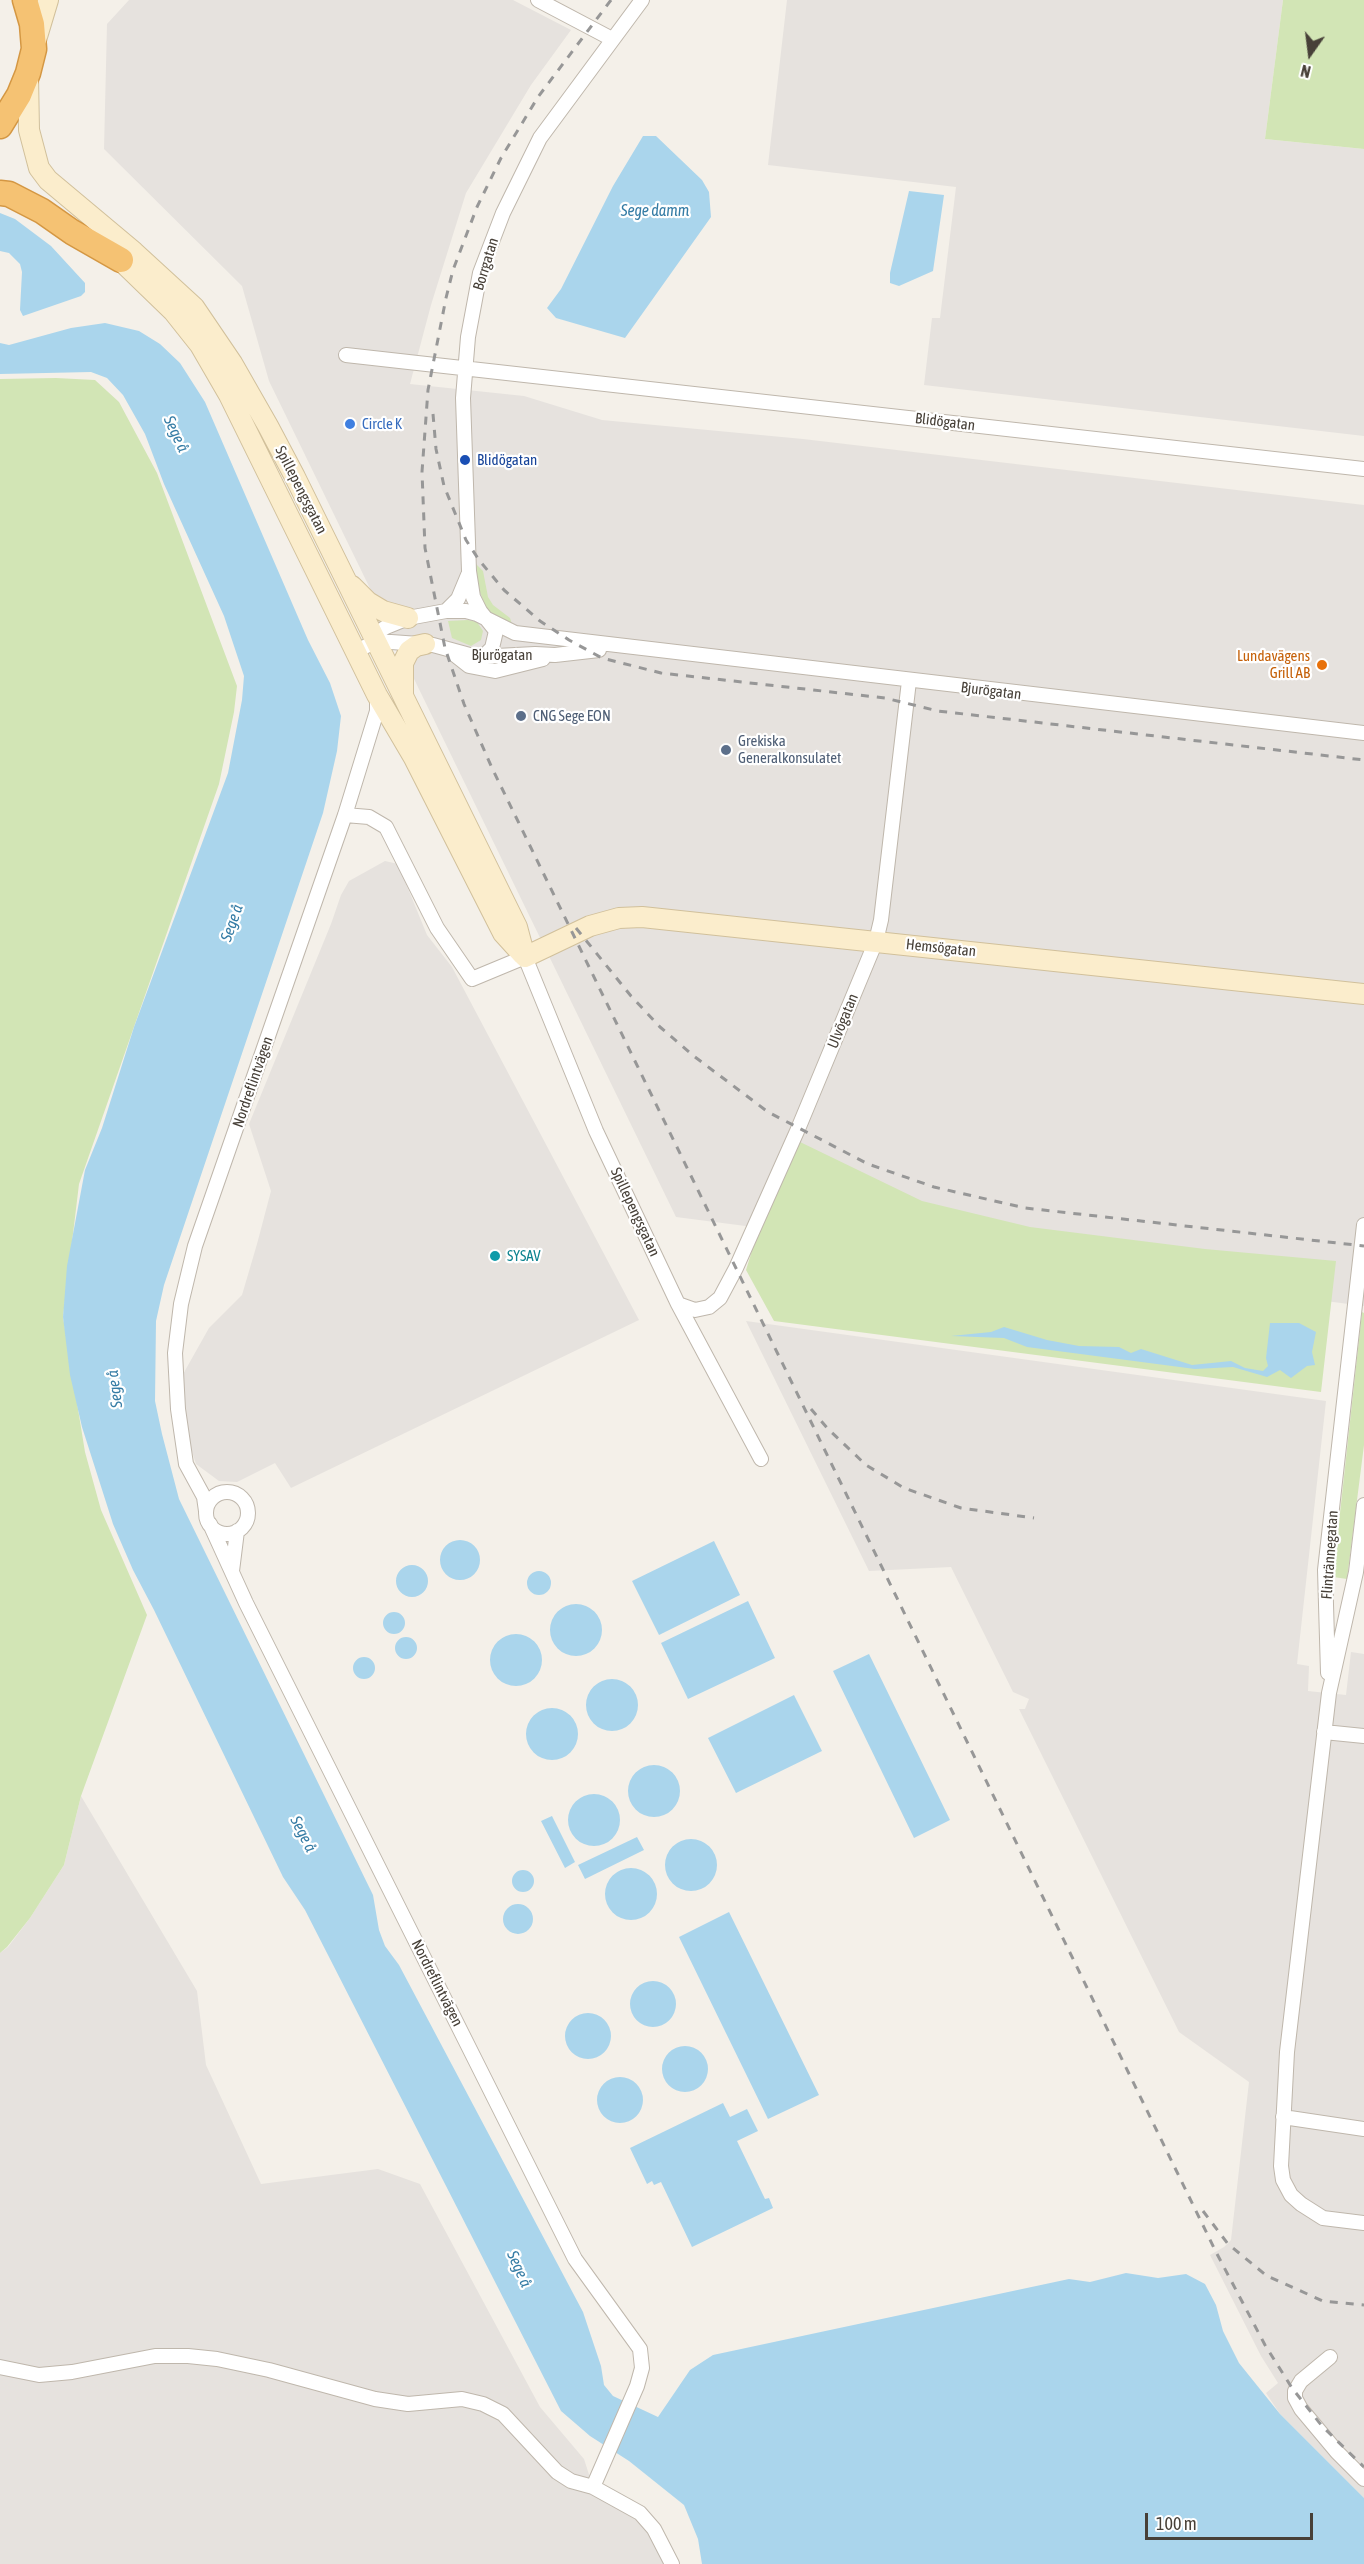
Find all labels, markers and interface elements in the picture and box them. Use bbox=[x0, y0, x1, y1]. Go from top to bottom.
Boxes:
north arrow bbox=[1280, 24, 1340, 84]
text: N bbox=[1299, 62, 1312, 81]
water label: Sege damm bbox=[621, 201, 689, 221]
street label: Borrgatan bbox=[469, 235, 503, 293]
street label: Blidögatan bbox=[914, 409, 976, 435]
water label: Sege å bbox=[159, 413, 193, 455]
place label: Circle K bbox=[362, 415, 402, 433]
marker: Circle K bbox=[343, 417, 357, 431]
street label: Spillepengsgatan bbox=[271, 443, 331, 537]
place label: Blidögatan bbox=[477, 451, 537, 469]
marker: Blidögatan bbox=[458, 453, 472, 467]
street label: Bjurögatan bbox=[472, 646, 532, 664]
place label: Lundavägens Grill AB bbox=[1237, 647, 1310, 682]
marker: Lundavägens Grill AB bbox=[1315, 658, 1329, 672]
street label: Bjurögatan bbox=[960, 678, 1022, 704]
place label: CNG Sege EON bbox=[533, 707, 611, 725]
marker: CNG Sege EON bbox=[514, 709, 528, 723]
place label: Grekiska Generalkonsulatet bbox=[738, 732, 841, 767]
marker: Grekiska Generalkonsulatet bbox=[719, 743, 733, 757]
water label: Sege å bbox=[217, 902, 247, 944]
street label: Hemsögatan bbox=[905, 935, 977, 961]
street label: Ulvögatan bbox=[824, 991, 862, 1051]
street label: Nordreflintvägen bbox=[229, 1034, 277, 1130]
street label: Spillepengsgatan bbox=[607, 1165, 663, 1259]
place label: SYSAV bbox=[507, 1247, 541, 1265]
marker: SYSAV bbox=[488, 1249, 502, 1263]
water label: Sege å bbox=[103, 1369, 127, 1409]
street label: Flintrännegatan bbox=[1318, 1510, 1342, 1600]
water label: Sege å bbox=[286, 1813, 320, 1855]
street label: Nordreflintvägen bbox=[407, 1937, 467, 2029]
water label: Sege å bbox=[503, 2248, 535, 2290]
scale bar bbox=[1148, 2501, 1316, 2539]
text: 100 m bbox=[1156, 2513, 1197, 2534]

